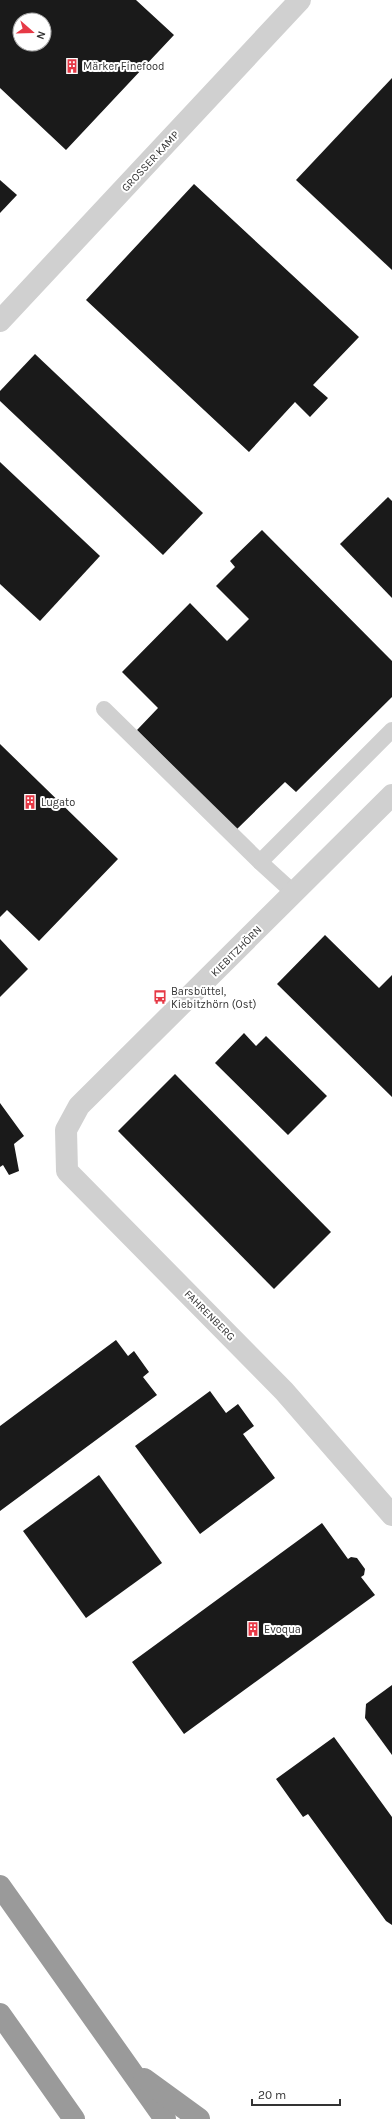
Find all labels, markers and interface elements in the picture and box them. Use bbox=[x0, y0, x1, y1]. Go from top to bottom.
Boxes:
north arrow bbox=[12, 12, 52, 52]
text: N bbox=[33, 29, 48, 41]
building icon: Märker Finefood bbox=[64, 58, 80, 74]
place label: Märker Finefood bbox=[83, 60, 164, 73]
street label: GROSSER KAMP bbox=[119, 128, 182, 194]
building icon: Lugato bbox=[22, 794, 38, 810]
place label: Lugato bbox=[41, 796, 75, 809]
street label: KIEBITZHÖRN bbox=[208, 923, 264, 979]
place label: Barsbüttel, Kiebitzhörn (Ost) bbox=[171, 985, 257, 1011]
bus stop icon: Barsbüttel, Kiebitzhörn (Ost) bbox=[152, 989, 168, 1005]
street label: FAHRENBERG bbox=[182, 1287, 238, 1343]
building icon: Evoqua bbox=[245, 1621, 261, 1637]
place label: Evoqua bbox=[264, 1623, 301, 1636]
scale bar bbox=[252, 2081, 340, 2107]
text: 20 m bbox=[258, 2088, 286, 2102]

